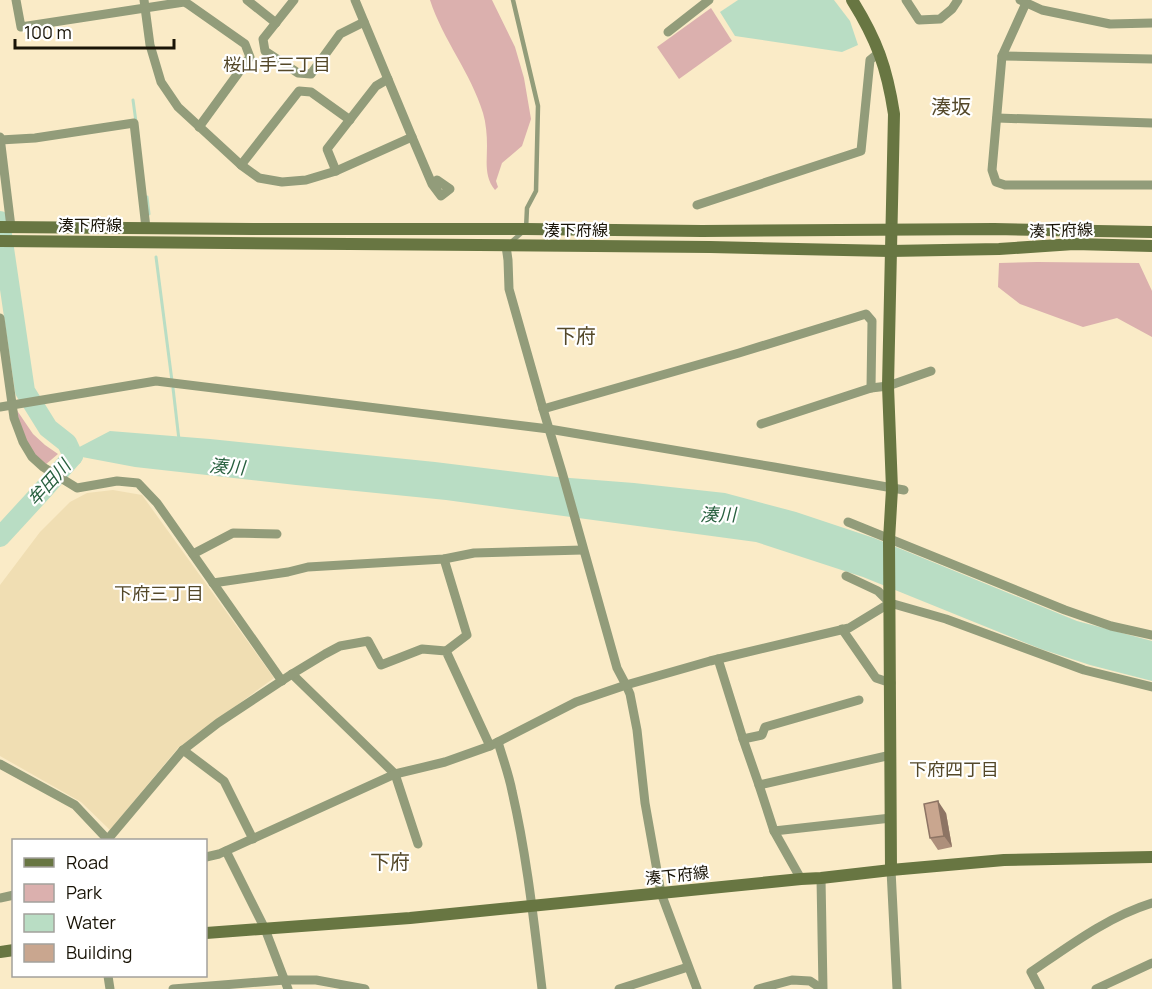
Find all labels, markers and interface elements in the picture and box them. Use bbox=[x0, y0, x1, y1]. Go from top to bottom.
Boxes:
scale bar bbox=[15, 12, 174, 50]
text: 100 m bbox=[24, 20, 72, 44]
district label: 桜山手三丁目 bbox=[223, 52, 331, 76]
district label: 湊坂 bbox=[931, 93, 971, 120]
street label: 湊下府線 bbox=[58, 214, 122, 236]
street label: 湊下府線 bbox=[1029, 218, 1093, 242]
street label: 湊下府線 bbox=[544, 219, 608, 241]
district label: 下府 bbox=[556, 322, 596, 349]
water label: 牟田川 bbox=[21, 453, 77, 510]
water label: 湊川 bbox=[208, 453, 248, 479]
water label: 湊川 bbox=[700, 502, 738, 526]
district label: 下府三丁目 bbox=[114, 581, 204, 605]
district label: 下府四丁目 bbox=[909, 757, 999, 781]
legend bbox=[12, 839, 207, 977]
district label: 下府 bbox=[370, 848, 410, 875]
text: Road bbox=[66, 850, 109, 874]
street label: 湊下府線 bbox=[644, 861, 710, 889]
text: Park bbox=[66, 880, 103, 904]
text: Water bbox=[66, 910, 116, 934]
text: Building bbox=[66, 940, 132, 964]

